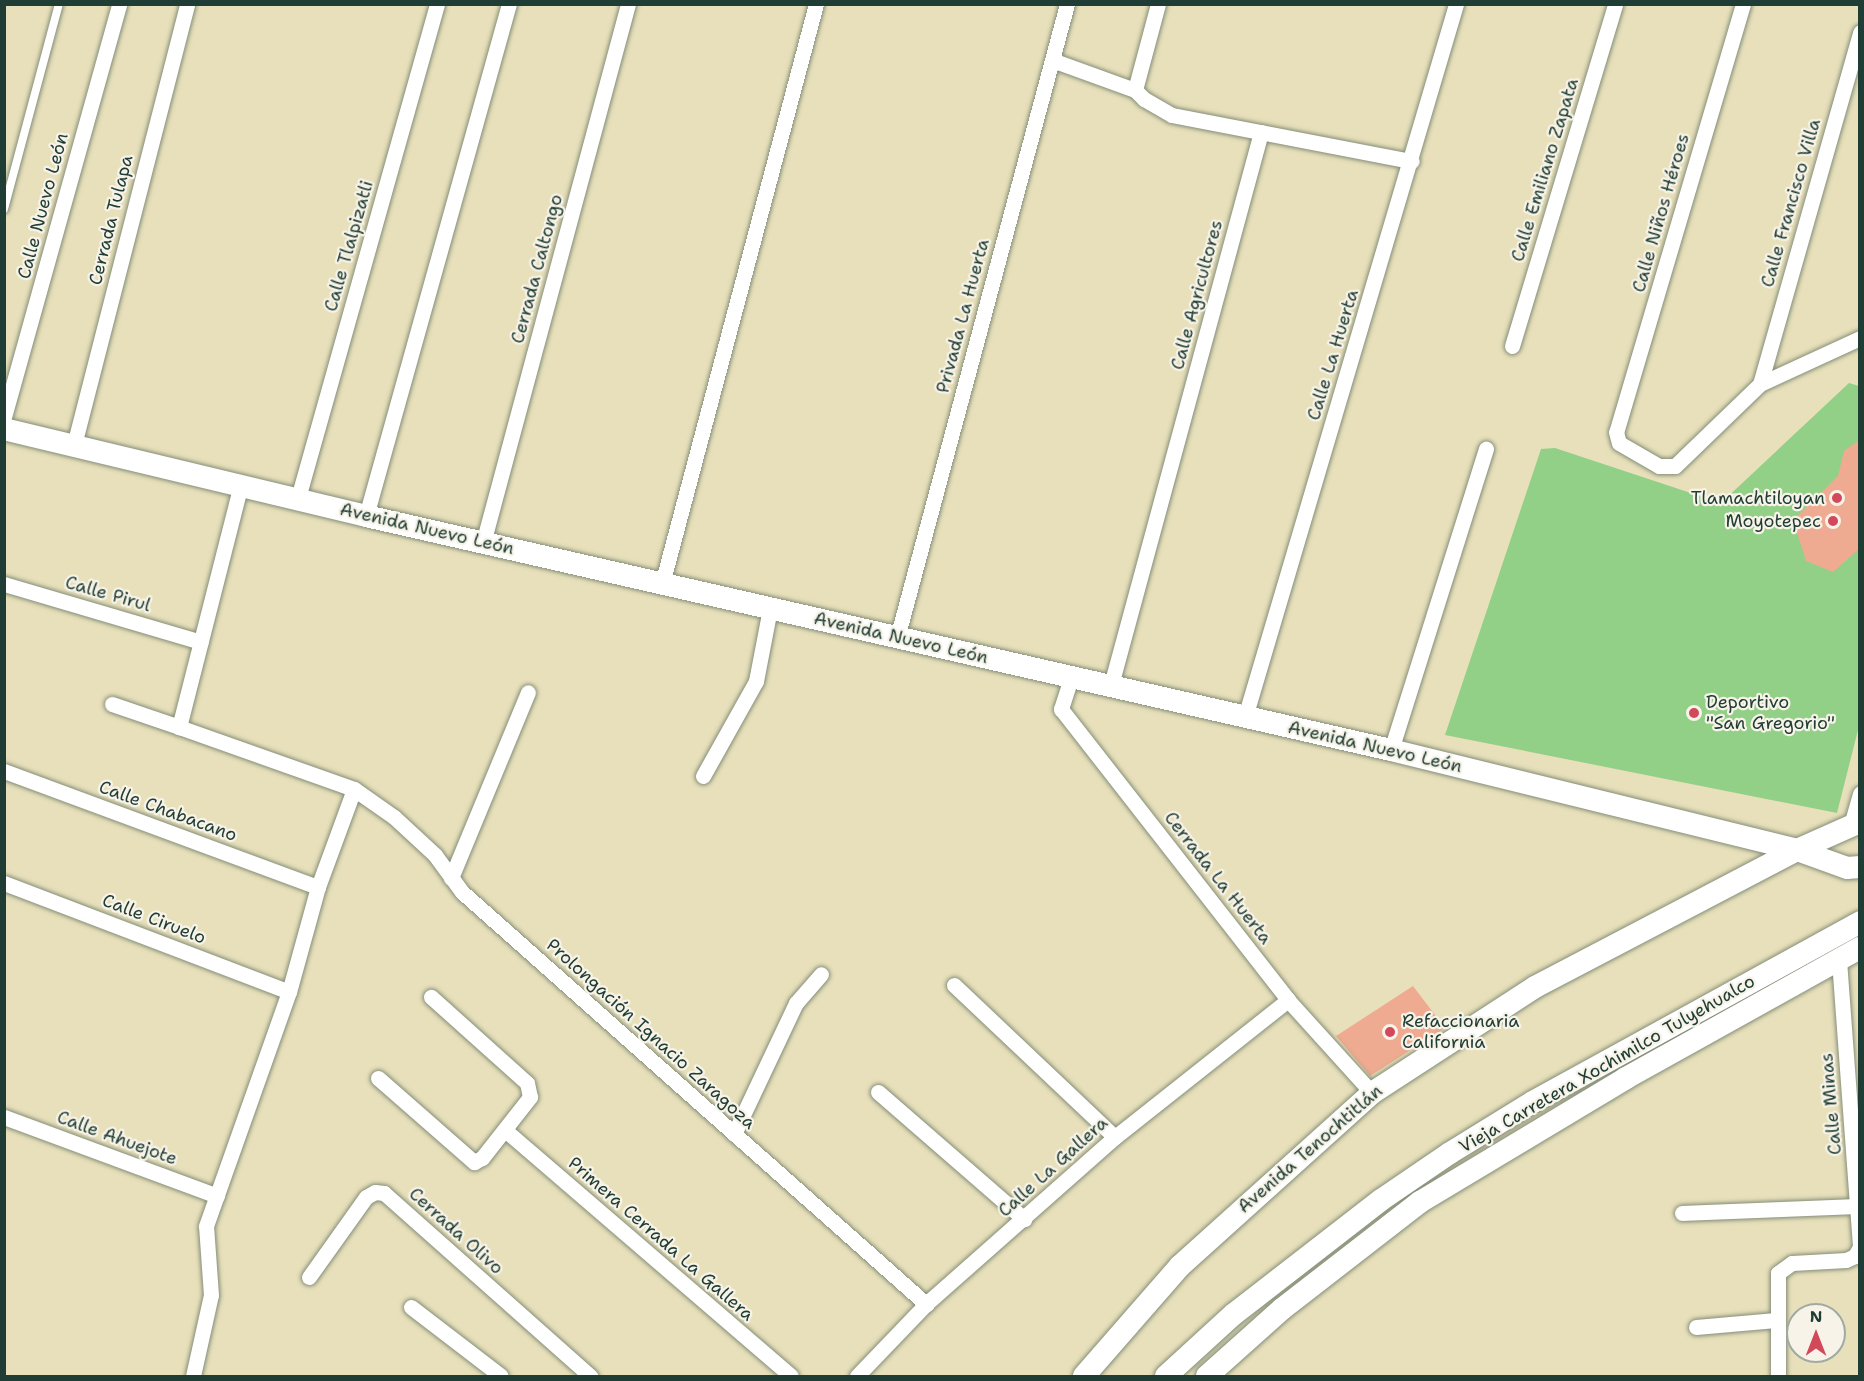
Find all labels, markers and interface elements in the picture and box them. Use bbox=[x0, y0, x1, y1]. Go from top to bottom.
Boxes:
street label: Calle Emiliano Zapata bbox=[1507, 76, 1583, 264]
street label: Calle Francisco Villa bbox=[1757, 116, 1825, 290]
street label: Calle Nuevo León bbox=[13, 131, 73, 281]
street label: Calle Niños Héroes bbox=[1628, 131, 1694, 295]
street label: Cerrada Tulapa bbox=[84, 153, 138, 287]
street label: Calle Tlalpizatli bbox=[320, 178, 378, 314]
street label: Cerrada Caltongo bbox=[507, 192, 567, 346]
street label: Calle Agricultores bbox=[1167, 218, 1227, 372]
street label: Privada La Huerta bbox=[932, 237, 994, 395]
street label: Calle La Huerta bbox=[1303, 287, 1363, 423]
place label: Tlamachtiloyan bbox=[1691, 487, 1825, 509]
marker: Tlamachtiloyan bbox=[1830, 491, 1844, 505]
street label: Avenida Nuevo León bbox=[338, 498, 516, 560]
place label: Moyotepec bbox=[1725, 510, 1821, 532]
marker: Moyotepec bbox=[1826, 514, 1840, 528]
street label: Calle Pirul bbox=[63, 571, 153, 617]
street label: Avenida Nuevo León bbox=[812, 607, 990, 669]
place label: Deportivo "San Gregorio" bbox=[1706, 692, 1835, 734]
marker: Deportivo "San Gregorio" bbox=[1687, 706, 1701, 720]
street label: Avenida Nuevo León bbox=[1286, 716, 1464, 778]
street label: Calle Chabacano bbox=[96, 776, 240, 846]
street label: Cerrada La Huerta bbox=[1160, 807, 1276, 949]
street label: Calle Ciruelo bbox=[99, 889, 209, 949]
street label: Prolongación Ignacio Zaragoza bbox=[542, 934, 760, 1134]
street label: Vieja Carretera Xochimilco Tulyehualco bbox=[1455, 970, 1759, 1158]
place label: Refaccionaria California bbox=[1402, 1011, 1519, 1054]
marker: Refaccionaria California bbox=[1383, 1025, 1397, 1039]
street label: Calle Minas bbox=[1816, 1052, 1846, 1156]
street label: Avenida Tenochtitlán bbox=[1233, 1080, 1387, 1218]
street label: Calle Ahuejote bbox=[54, 1106, 180, 1170]
street label: Calle La Gallera bbox=[994, 1112, 1112, 1222]
street label: Primera Cerrada La Gallera bbox=[564, 1152, 758, 1326]
street label: Cerrada Olivo bbox=[404, 1183, 508, 1279]
north arrow bbox=[1786, 1303, 1846, 1363]
text: N bbox=[1810, 1306, 1822, 1327]

